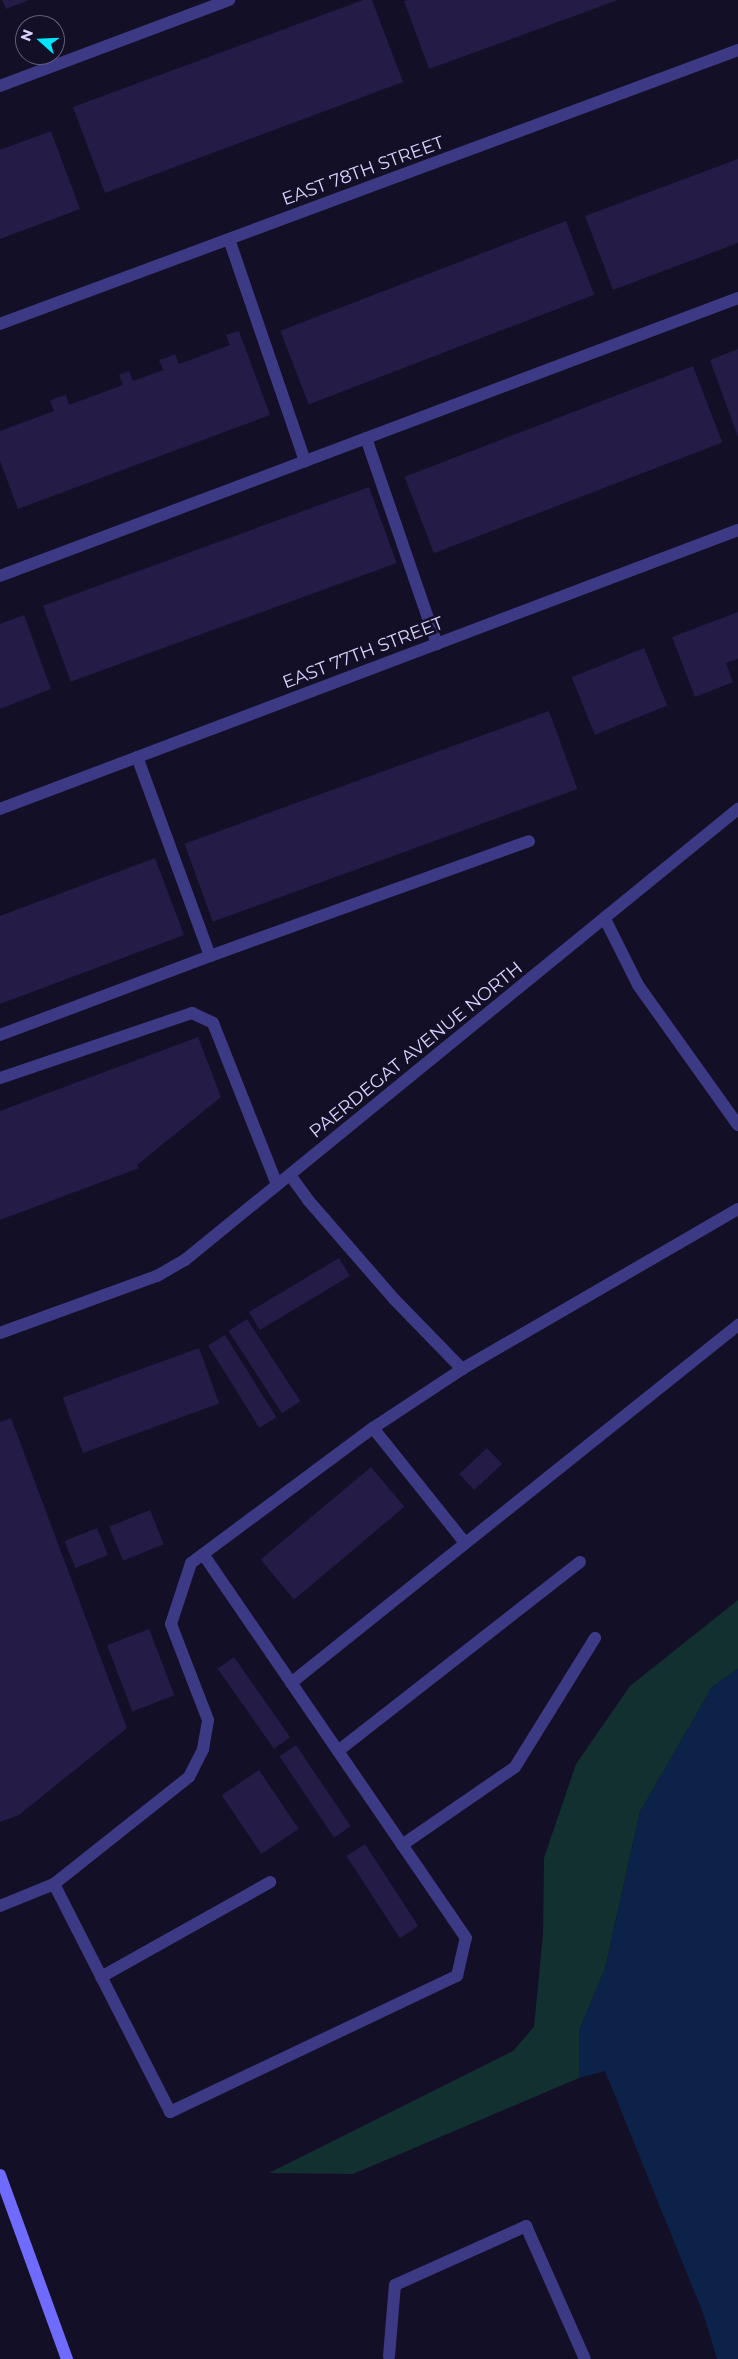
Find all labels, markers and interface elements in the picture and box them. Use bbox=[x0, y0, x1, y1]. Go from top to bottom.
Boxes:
north arrow bbox=[15, 15, 65, 65]
text: N bbox=[16, 27, 37, 44]
street label: EAST 78TH STREET bbox=[279, 132, 447, 210]
street label: EAST 77TH STREET bbox=[280, 612, 446, 694]
street label: PAERDEGAT AVENUE NORTH bbox=[305, 957, 527, 1143]

